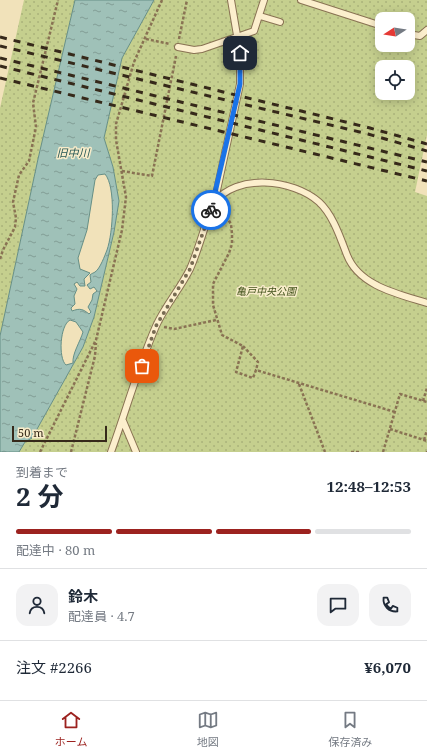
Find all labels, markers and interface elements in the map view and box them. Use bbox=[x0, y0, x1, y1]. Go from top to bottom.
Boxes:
north arrow bbox=[375, 12, 415, 52]
map controls bbox=[375, 12, 415, 100]
pin bbox=[223, 36, 257, 70]
icon: home bbox=[229, 42, 251, 64]
button: locate bbox=[375, 60, 415, 100]
water label: 旧中川 bbox=[57, 145, 90, 160]
courier bbox=[191, 190, 231, 230]
icon: bike bbox=[200, 199, 222, 221]
park label: 亀戸中央公園 bbox=[236, 284, 298, 298]
pin bbox=[125, 349, 159, 383]
icon: bag bbox=[131, 355, 153, 377]
scale bar bbox=[12, 424, 107, 443]
text: 50 m bbox=[18, 425, 44, 440]
text: 到着まで bbox=[16, 463, 68, 481]
text: 12:48–12:53 bbox=[327, 476, 411, 496]
text: 2 分 bbox=[16, 478, 63, 514]
text: 配達中 · 80 m bbox=[16, 541, 95, 559]
button: person bbox=[16, 584, 58, 626]
button: chat bbox=[317, 584, 359, 626]
button: phone bbox=[369, 584, 411, 626]
text: 鈴木 bbox=[68, 586, 98, 606]
text: 配達員 · 4.7 bbox=[68, 607, 135, 625]
text: 注文 #2266 bbox=[16, 657, 92, 677]
text: ¥6,070 bbox=[364, 657, 411, 677]
tab: ホーム bbox=[55, 709, 87, 749]
tab: 地図 bbox=[197, 709, 219, 749]
tab: 保存済み bbox=[328, 709, 372, 749]

